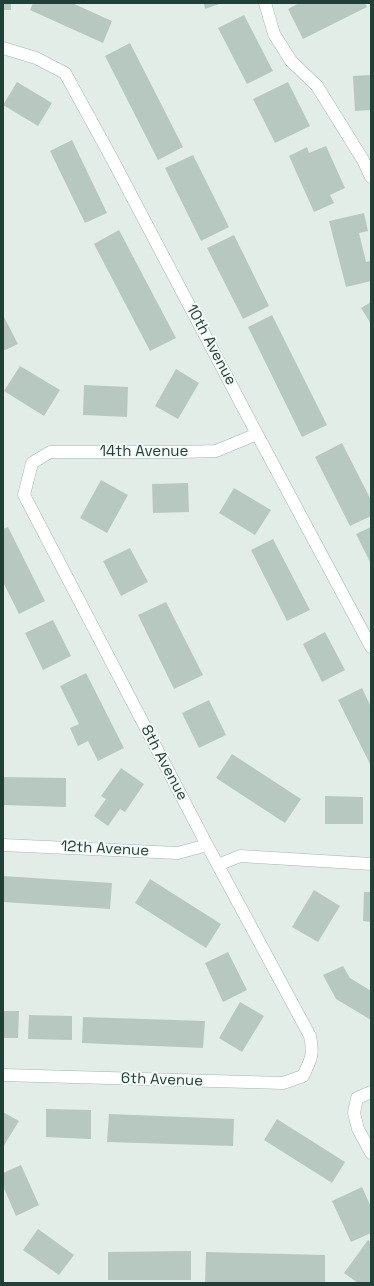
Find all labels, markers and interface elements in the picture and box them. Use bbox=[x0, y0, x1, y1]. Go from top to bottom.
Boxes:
street label: 10th Avenue bbox=[182, 302, 240, 388]
street label: 14th Avenue bbox=[100, 443, 188, 461]
street label: 8th Avenue bbox=[137, 722, 191, 804]
street label: 12th Avenue bbox=[60, 838, 150, 860]
street label: 6th Avenue bbox=[121, 1070, 203, 1090]

